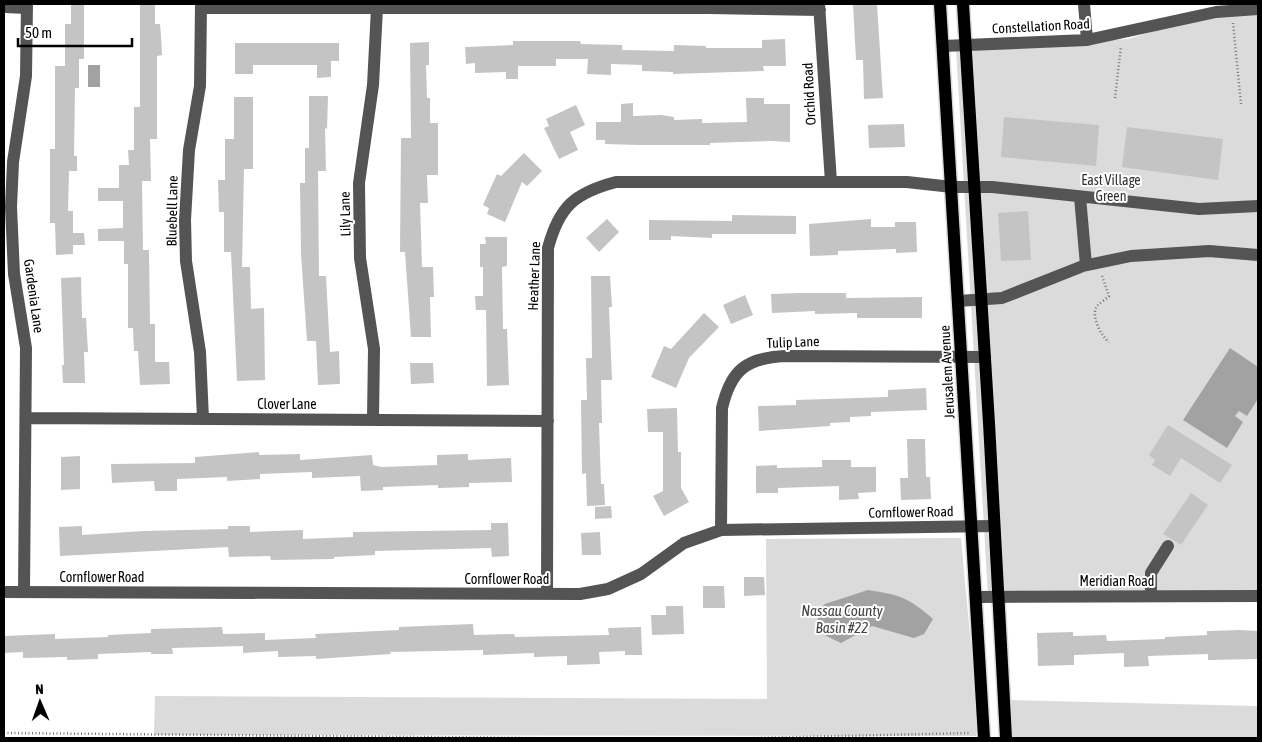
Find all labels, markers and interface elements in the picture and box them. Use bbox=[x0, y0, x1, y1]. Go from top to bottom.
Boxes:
scale bar bbox=[18, 15, 131, 47]
street label: Constellation Road bbox=[992, 15, 1090, 37]
text: 50 m bbox=[25, 24, 52, 41]
street label: Orchid Road bbox=[799, 62, 819, 126]
park label: East Village Green bbox=[1081, 172, 1141, 204]
street label: Bluebell Lane bbox=[163, 175, 181, 247]
street label: Lily Lane bbox=[337, 191, 353, 237]
street label: Heather Lane bbox=[525, 241, 543, 311]
street label: Gardenia Lane bbox=[21, 258, 47, 334]
street label: Jerusalem Avenue bbox=[937, 325, 957, 419]
street label: Tulip Lane bbox=[766, 333, 820, 351]
street label: Clover Lane bbox=[257, 396, 317, 412]
street label: Cornflower Road bbox=[868, 503, 954, 521]
street label: Cornflower Road bbox=[59, 569, 145, 585]
street label: Cornflower Road bbox=[464, 571, 550, 587]
street label: Meridian Road bbox=[1080, 573, 1154, 589]
water label: Nassau County Basin #22 bbox=[801, 602, 884, 636]
north arrow bbox=[15, 677, 65, 727]
text: N bbox=[35, 681, 44, 697]

